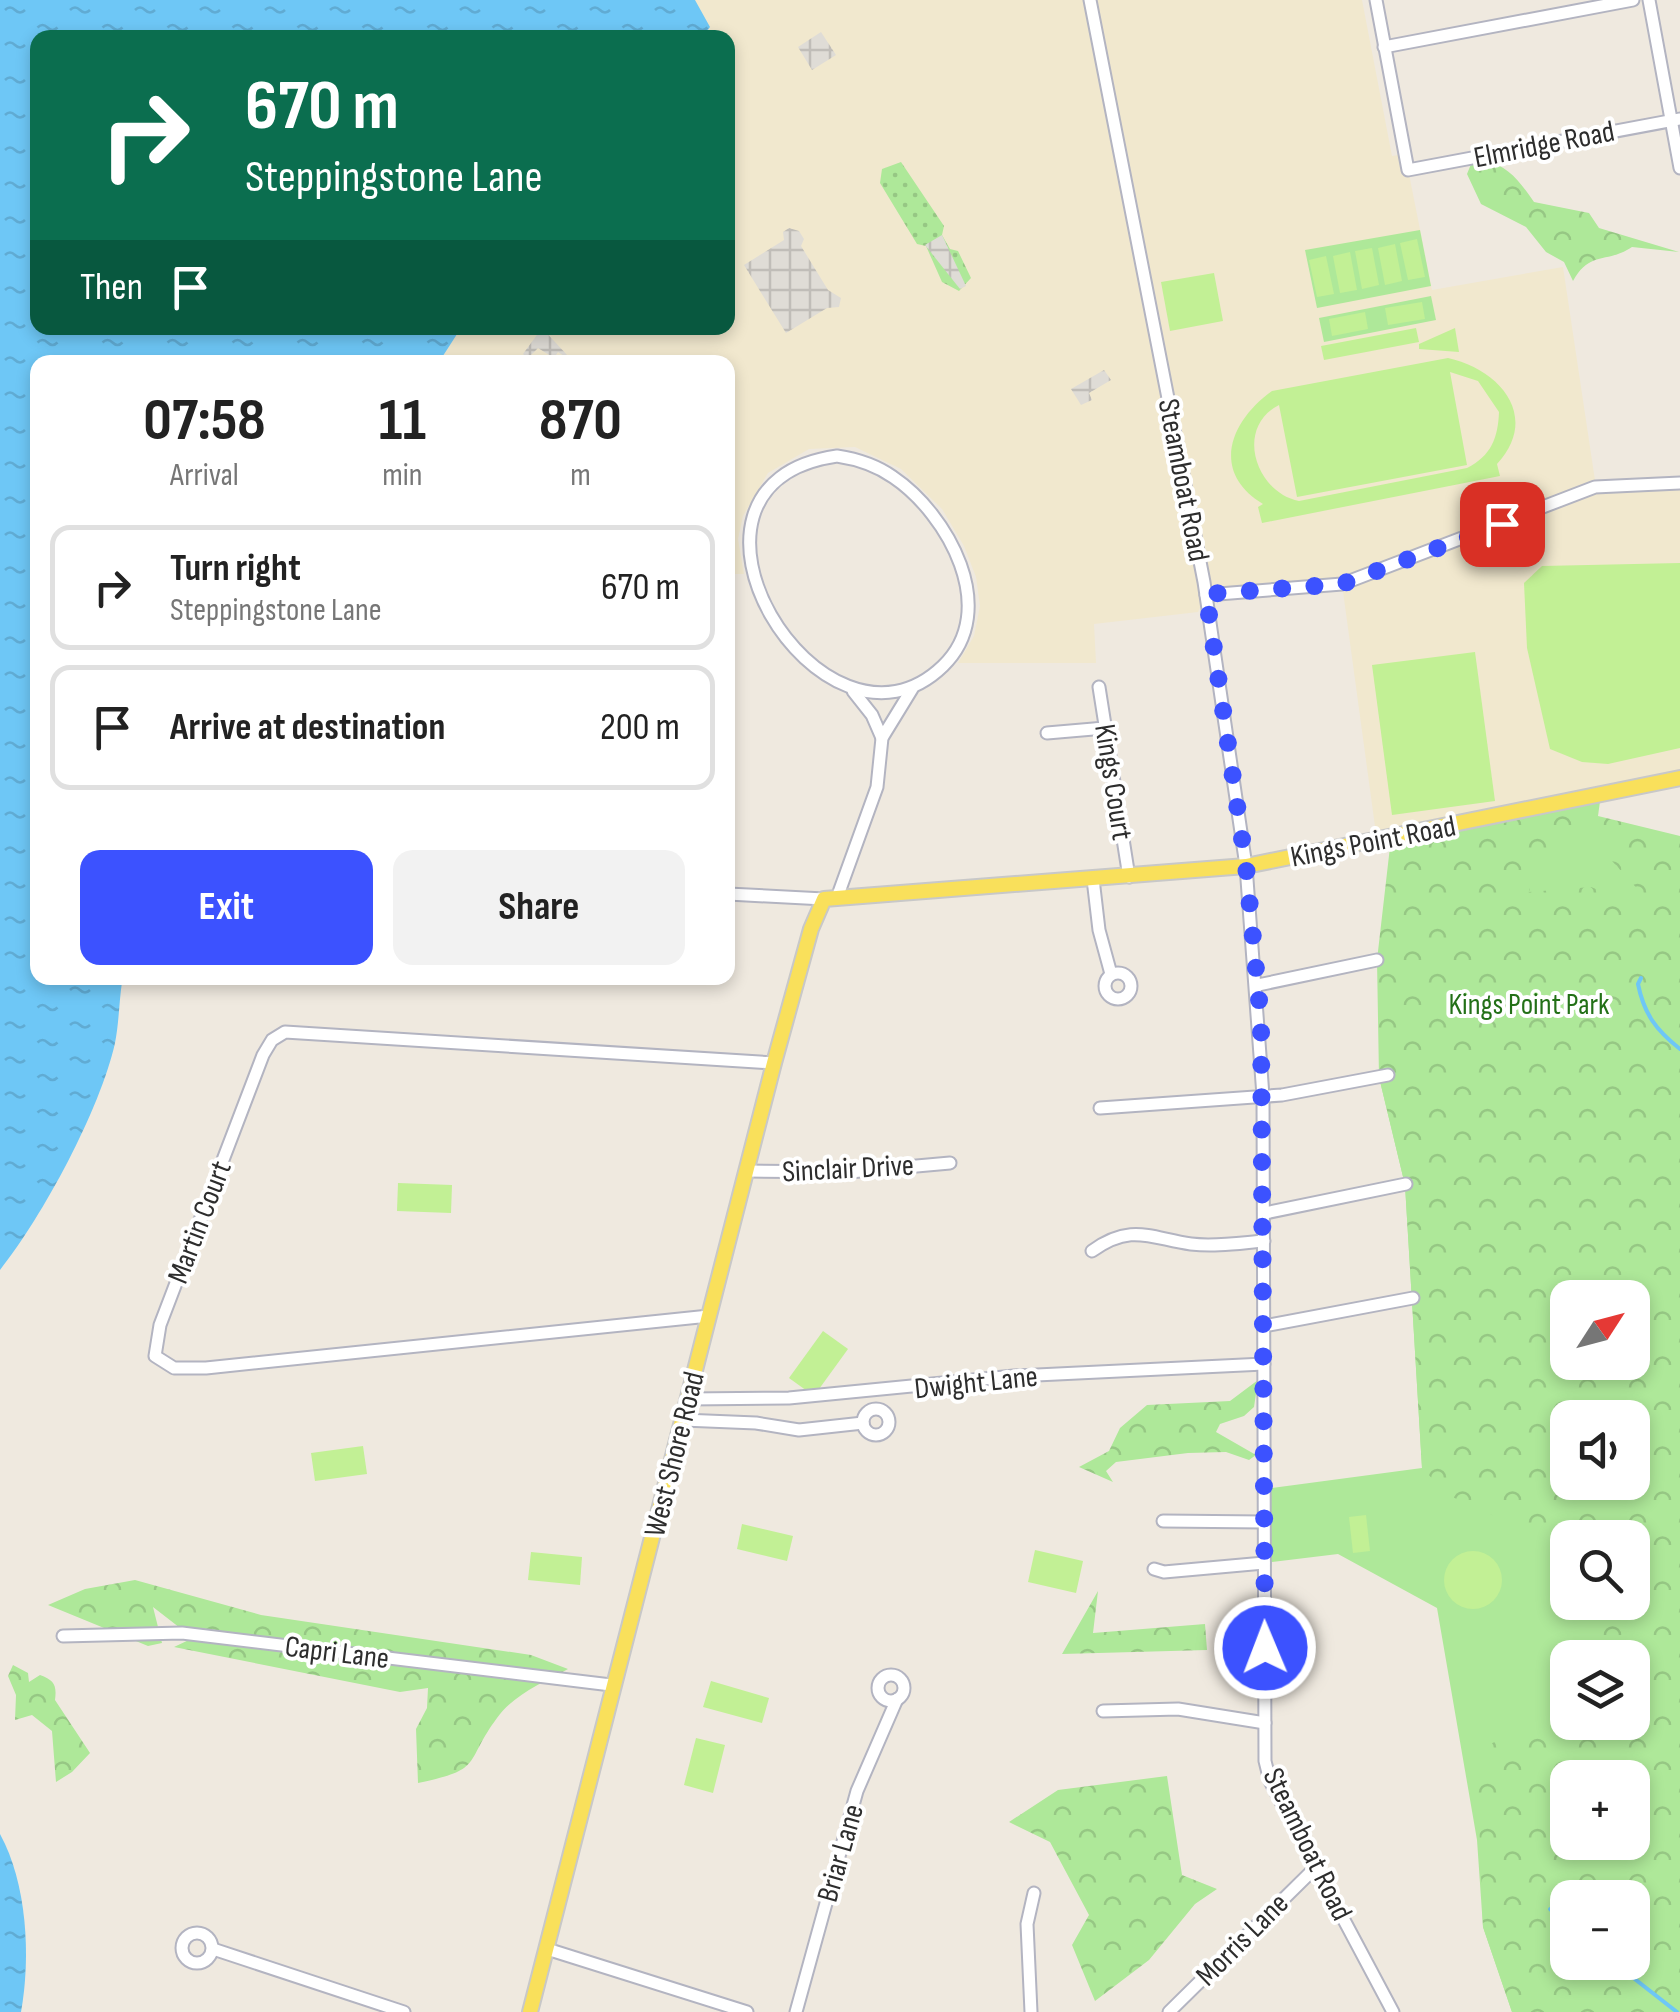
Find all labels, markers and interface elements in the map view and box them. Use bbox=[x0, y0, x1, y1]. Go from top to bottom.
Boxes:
text: 670 m bbox=[245, 65, 399, 149]
icon: right bbox=[80, 70, 210, 200]
street label: Elmridge Road bbox=[1471, 114, 1618, 176]
text: Steppingstone Lane bbox=[245, 150, 543, 205]
icon: arrive bbox=[163, 260, 218, 315]
text: Then bbox=[80, 265, 143, 310]
text: 07:58 bbox=[143, 385, 266, 457]
text: 11 bbox=[379, 385, 426, 457]
text: 870 bbox=[539, 385, 622, 457]
street label: Steamboat Road bbox=[1150, 396, 1216, 565]
text: Arrival bbox=[170, 456, 239, 495]
text: min bbox=[382, 456, 422, 495]
text: m bbox=[570, 456, 591, 495]
pin bbox=[1460, 482, 1545, 567]
icon: arrive bbox=[1475, 497, 1530, 552]
text: Turn right bbox=[170, 546, 301, 591]
icon: right bbox=[85, 560, 140, 615]
text: 670 m bbox=[601, 565, 680, 610]
text: Steppingstone Lane bbox=[170, 591, 382, 630]
icon: arrive bbox=[85, 700, 140, 755]
text: Arrive at destination bbox=[170, 705, 445, 750]
text: 200 m bbox=[600, 705, 680, 750]
street label: Kings Court bbox=[1086, 722, 1140, 843]
street label: Kings Point Road bbox=[1288, 808, 1459, 876]
button: Exit bbox=[80, 850, 373, 965]
button: Share bbox=[393, 850, 685, 965]
park label: Kings Point Park bbox=[1448, 987, 1610, 1023]
street label: Sinclair Drive bbox=[781, 1148, 915, 1190]
street label: Martin Court bbox=[160, 1156, 240, 1289]
north arrow bbox=[1550, 1280, 1650, 1380]
map controls bbox=[1550, 1280, 1650, 1980]
street label: Dwight Lane bbox=[913, 1359, 1039, 1407]
street label: West Shore Road bbox=[637, 1368, 713, 1541]
button: sound bbox=[1550, 1400, 1650, 1500]
button: search bbox=[1550, 1520, 1650, 1620]
position arrow bbox=[1213, 1596, 1317, 1700]
street label: Capri Lane bbox=[283, 1629, 391, 1677]
button: layers bbox=[1550, 1640, 1650, 1740]
button: + bbox=[1550, 1760, 1650, 1860]
street label: Steamboat Road bbox=[1255, 1762, 1359, 1926]
street label: Briar Lane bbox=[810, 1800, 872, 1906]
button: − bbox=[1550, 1880, 1650, 1980]
street label: Morris Lane bbox=[1189, 1886, 1297, 1994]

